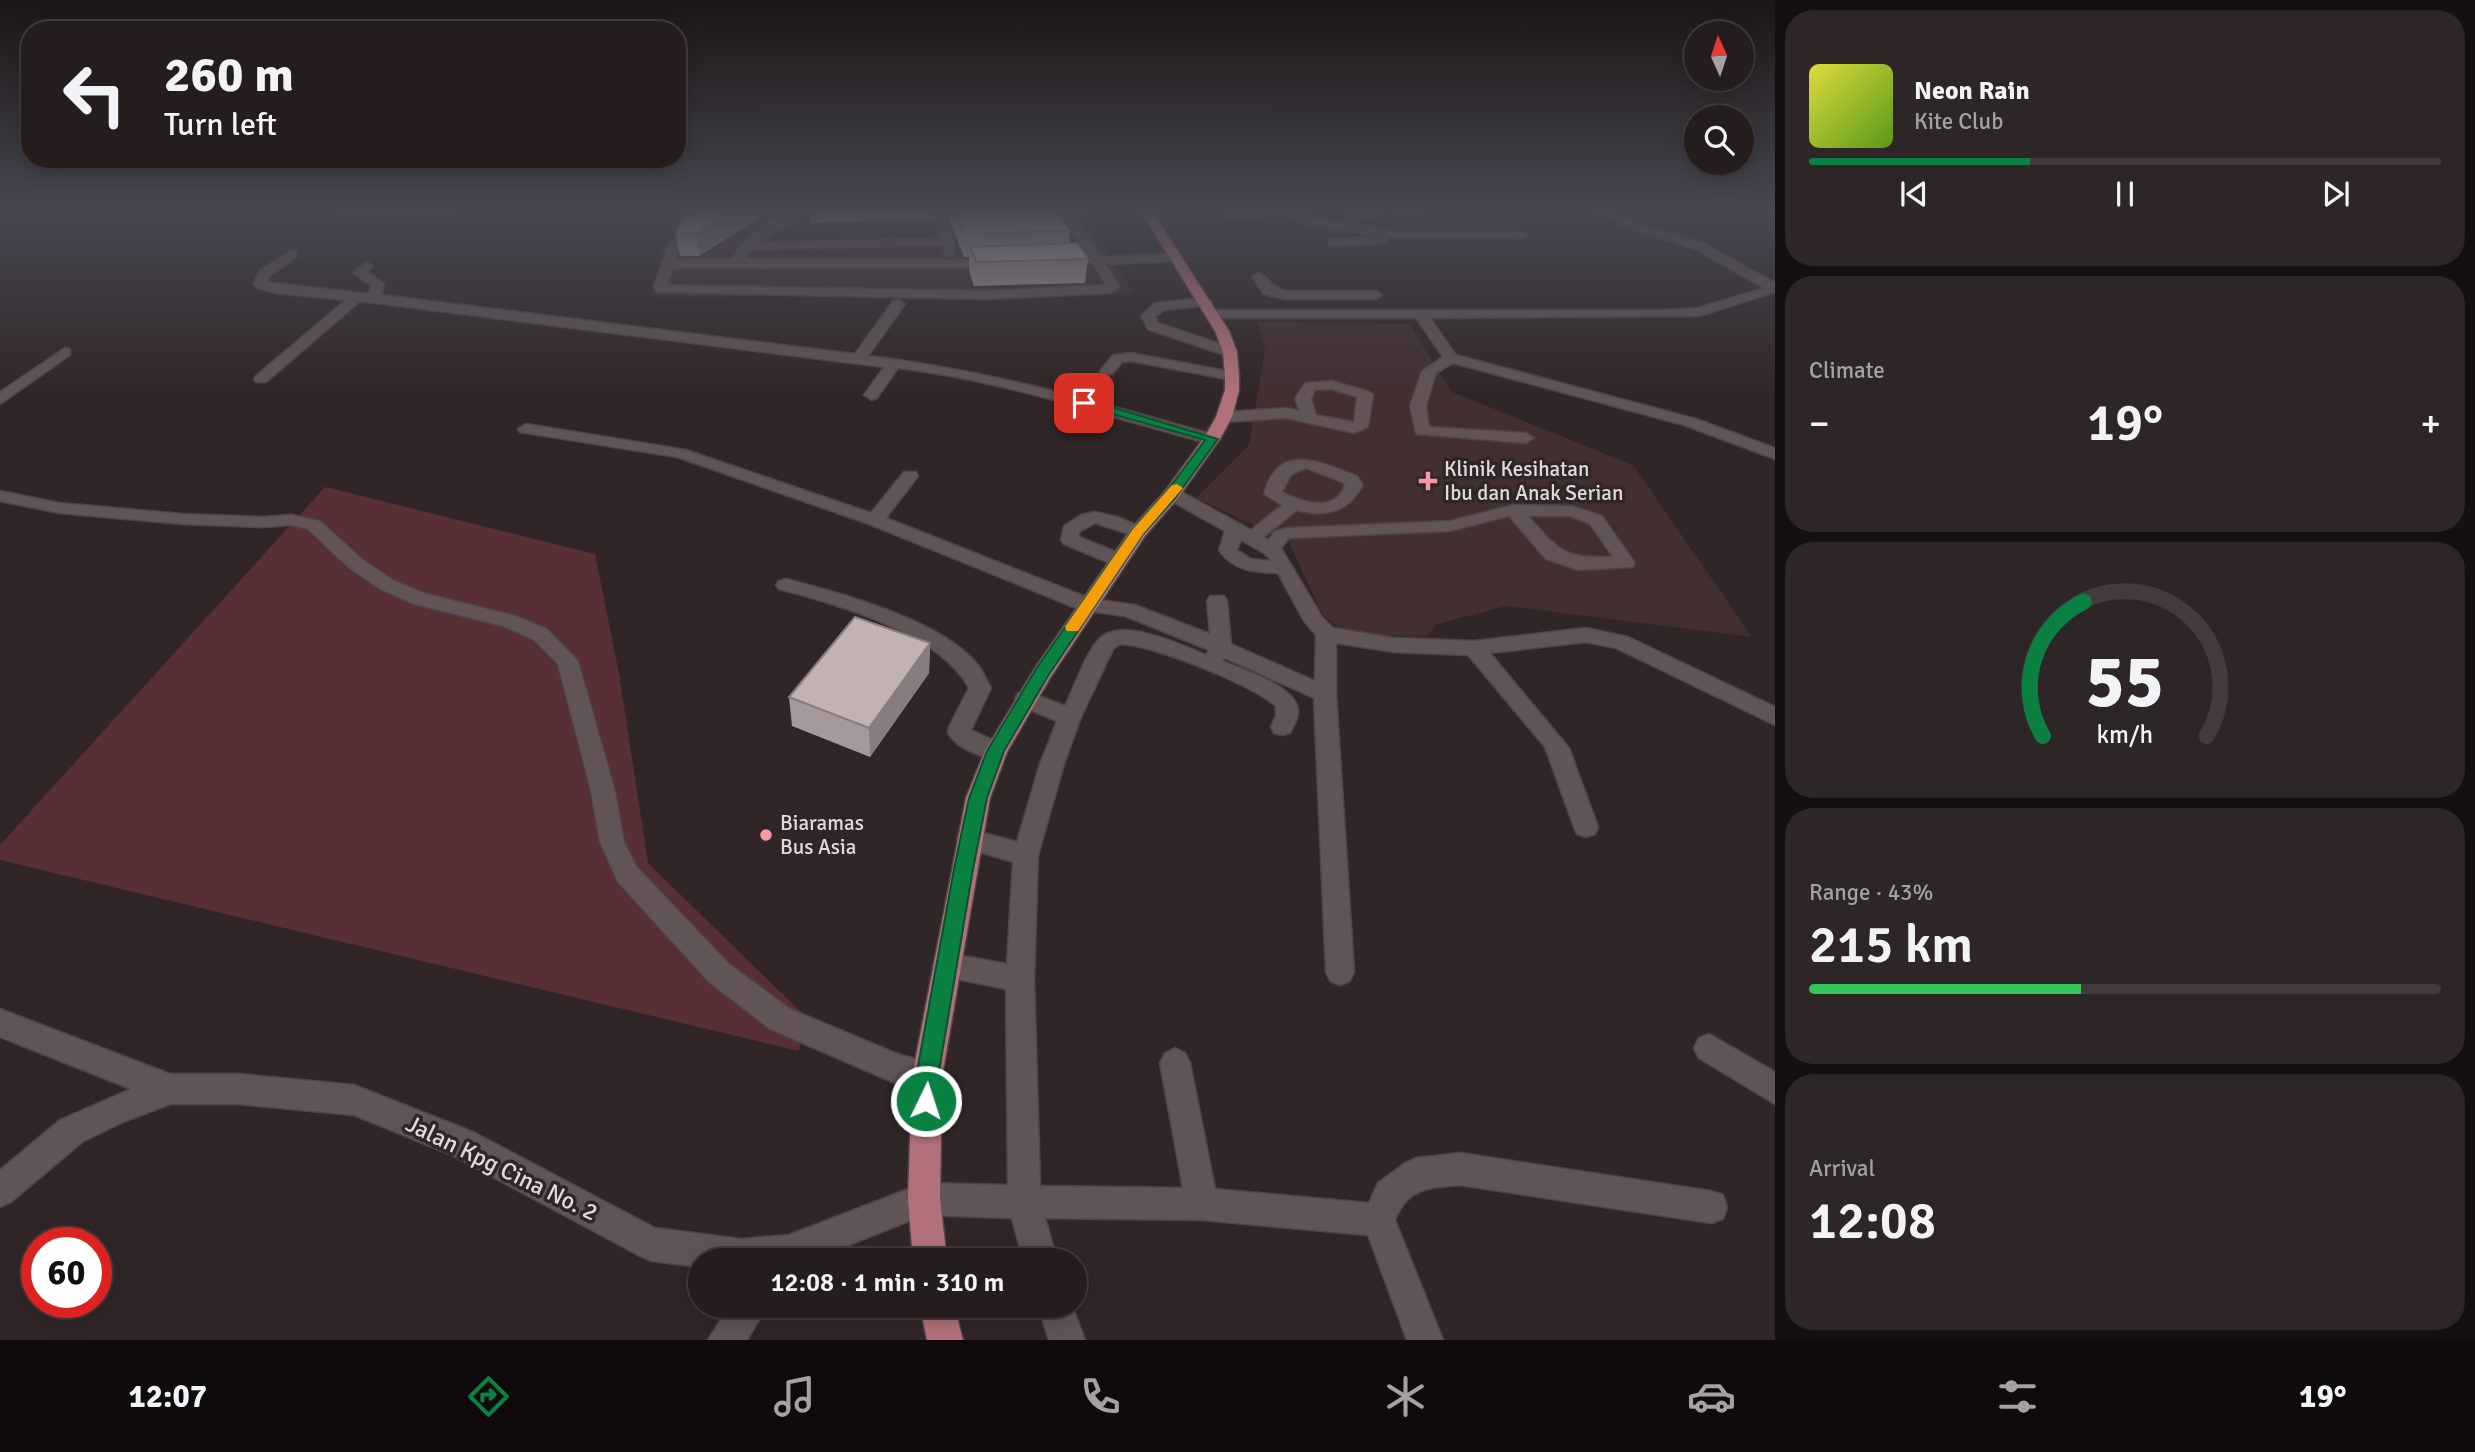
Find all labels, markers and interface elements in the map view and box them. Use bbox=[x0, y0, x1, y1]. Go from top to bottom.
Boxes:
north arrow bbox=[1684, 21, 1754, 91]
map controls bbox=[1684, 21, 1754, 175]
text: 260 m bbox=[164, 45, 294, 105]
icon: left bbox=[49, 49, 140, 140]
text: Neon Rain bbox=[1914, 75, 2030, 107]
text: Turn left bbox=[164, 105, 277, 144]
button: search bbox=[1684, 105, 1754, 175]
text: Kite Club bbox=[1914, 107, 2003, 136]
icon: previous bbox=[1895, 175, 1933, 213]
icon: pause bbox=[2106, 175, 2144, 213]
icon: next bbox=[2317, 175, 2355, 213]
text: Climate bbox=[1809, 356, 1885, 385]
pin bbox=[1054, 373, 1114, 433]
icon: arrive bbox=[1065, 384, 1103, 422]
text: 19° bbox=[2087, 391, 2163, 455]
text: − bbox=[1809, 400, 1830, 447]
text: + bbox=[2420, 400, 2441, 447]
place label: Klinik Kesihatan Ibu dan Anak Serian bbox=[1444, 456, 1623, 506]
marker: Klinik Kesihatan Ibu dan Anak Serian bbox=[1418, 471, 1438, 491]
text: 55 bbox=[2086, 638, 2164, 727]
text: km/h bbox=[2097, 719, 2153, 750]
place label: Biaramas Bus Asia bbox=[780, 810, 864, 860]
marker: Biaramas Bus Asia bbox=[758, 827, 774, 843]
text: Range · 43% bbox=[1809, 878, 1933, 907]
text: 215 km bbox=[1809, 913, 1973, 977]
position arrow bbox=[889, 1064, 963, 1138]
street label: Jalan Kpg Cina No. 2 bbox=[401, 1109, 603, 1227]
text: Arrival bbox=[1809, 1154, 1875, 1183]
text: 12:08 bbox=[1809, 1189, 1936, 1253]
speed limit sign: 60 bbox=[21, 1227, 112, 1318]
text: 12:08 · 1 min · 310 m bbox=[771, 1267, 1004, 1299]
icon: directions bbox=[464, 1372, 513, 1421]
icon: music bbox=[770, 1372, 819, 1421]
icon: phone bbox=[1076, 1372, 1125, 1421]
icon: climate bbox=[1381, 1372, 1430, 1421]
icon: car bbox=[1687, 1372, 1736, 1421]
icon: filters bbox=[1993, 1372, 2042, 1421]
text: 12:07 bbox=[128, 1377, 207, 1416]
text: 19° bbox=[2299, 1377, 2346, 1416]

